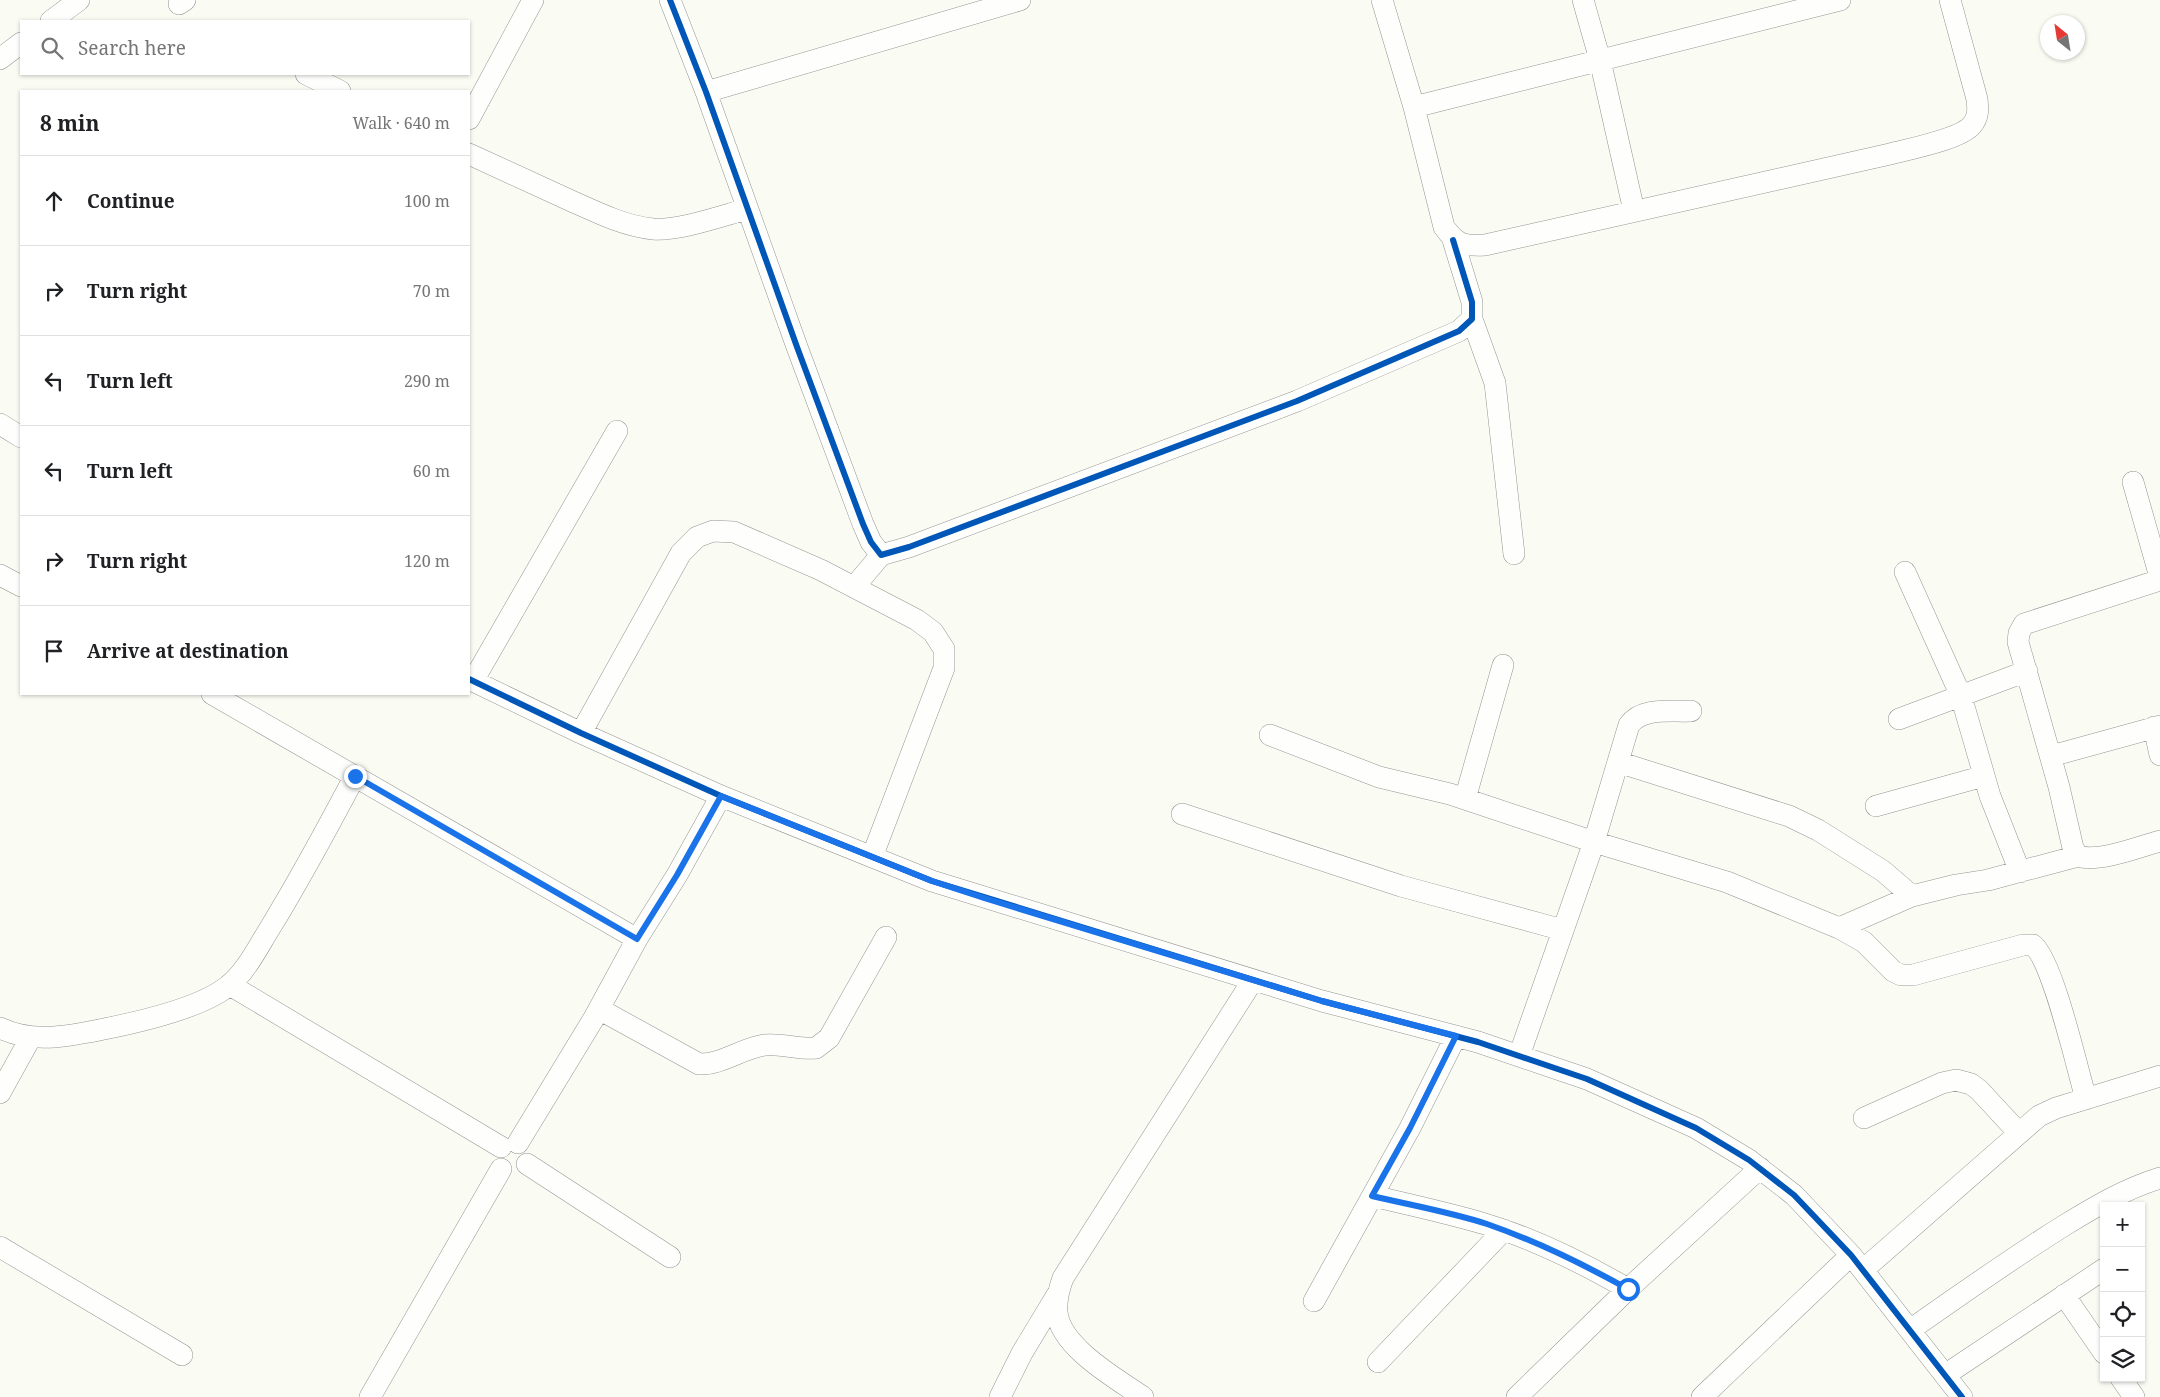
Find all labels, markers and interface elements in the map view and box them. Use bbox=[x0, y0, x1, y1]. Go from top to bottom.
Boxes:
north arrow bbox=[2040, 15, 2085, 60]
search box bbox=[20, 20, 470, 75]
icon: search bbox=[38, 34, 66, 62]
text: Search here bbox=[78, 35, 186, 61]
text: 8 min bbox=[40, 109, 99, 137]
text: Walk · 640 m bbox=[353, 112, 450, 134]
icon: ahead bbox=[40, 187, 68, 215]
text: Continue bbox=[87, 188, 175, 214]
text: 100 m bbox=[404, 190, 450, 212]
icon: right bbox=[40, 277, 68, 305]
text: Turn right bbox=[87, 278, 187, 304]
text: 70 m bbox=[413, 280, 450, 302]
icon: left bbox=[40, 367, 68, 395]
text: Turn left bbox=[87, 368, 173, 394]
text: 290 m bbox=[404, 370, 450, 392]
icon: left bbox=[40, 457, 68, 485]
text: Turn left bbox=[87, 458, 173, 484]
text: 60 m bbox=[413, 460, 450, 482]
icon: right bbox=[40, 547, 68, 575]
text: Turn right bbox=[87, 548, 187, 574]
text: 120 m bbox=[404, 550, 450, 572]
icon: arrive bbox=[40, 637, 68, 665]
text: Arrive at destination bbox=[87, 638, 289, 664]
route end bbox=[344, 765, 367, 788]
map controls bbox=[2100, 1202, 2145, 1382]
button: + bbox=[2100, 1202, 2145, 1247]
button: − bbox=[2100, 1247, 2145, 1292]
route start bbox=[1617, 1278, 1640, 1301]
button: locate bbox=[2100, 1292, 2145, 1337]
button: layers bbox=[2100, 1337, 2145, 1382]

